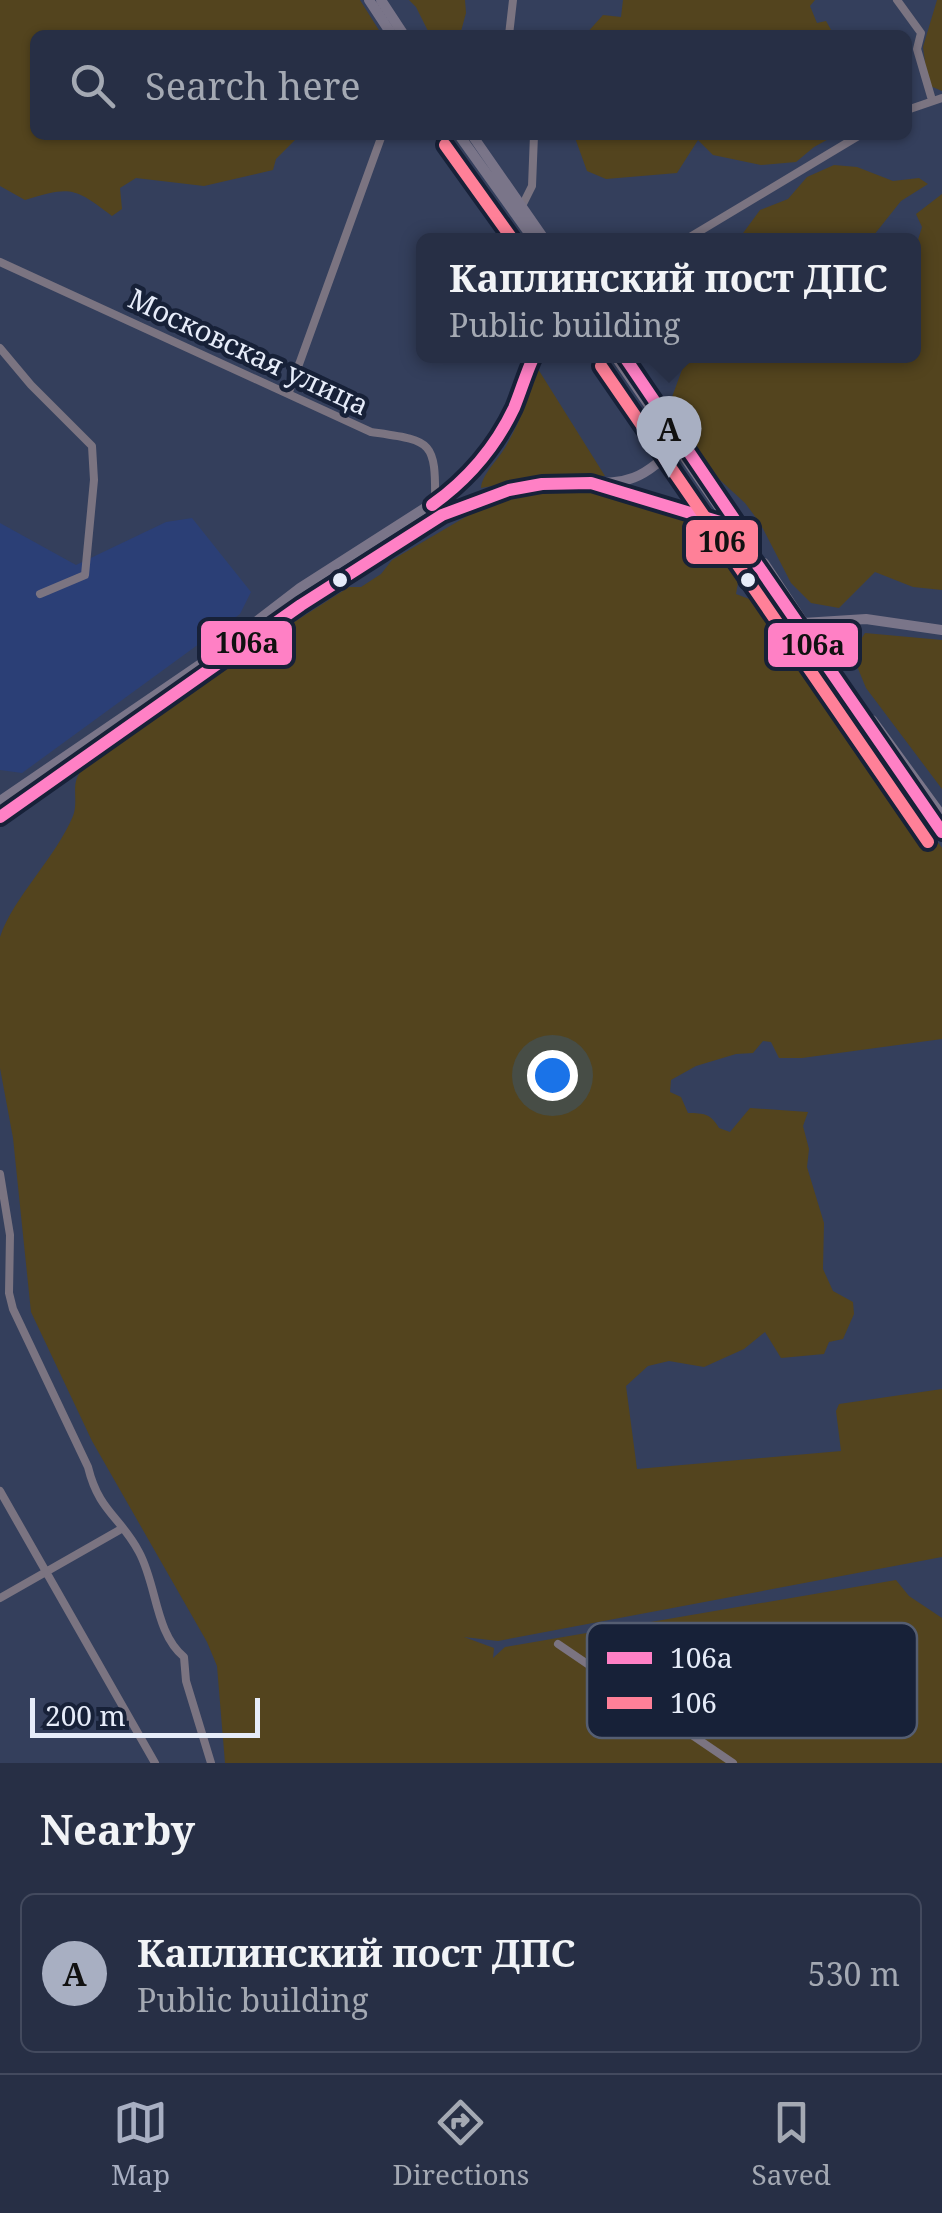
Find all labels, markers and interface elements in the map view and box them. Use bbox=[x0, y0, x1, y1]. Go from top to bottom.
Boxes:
search box bbox=[30, 30, 912, 140]
icon: search bbox=[65, 58, 120, 113]
text: Search here bbox=[145, 59, 361, 111]
popup bbox=[416, 233, 921, 363]
text: Каплинский пост ДПС bbox=[449, 251, 888, 303]
street label: Московская улица bbox=[123, 279, 375, 423]
text: Public building bbox=[449, 303, 680, 346]
pin: A bbox=[636, 396, 702, 478]
line badge: 106 bbox=[684, 518, 760, 566]
text: 106 bbox=[698, 522, 746, 560]
unlabelled marker bbox=[330, 570, 350, 590]
unlabelled marker bbox=[738, 570, 758, 590]
line badge: 106а bbox=[199, 619, 294, 667]
line badge: 106а bbox=[766, 621, 860, 669]
text: 106а bbox=[215, 623, 279, 661]
text: 106а bbox=[781, 625, 845, 663]
your location bbox=[527, 1050, 578, 1101]
legend bbox=[587, 1623, 917, 1738]
text: 106а bbox=[670, 1638, 733, 1676]
text: 106 bbox=[670, 1683, 717, 1721]
scale bar bbox=[30, 1693, 260, 1738]
text: 200 m bbox=[45, 1696, 126, 1734]
text: Nearby bbox=[40, 1800, 195, 1857]
text: Каплинский пост ДПС bbox=[137, 1926, 576, 1978]
text: A bbox=[62, 1952, 87, 1995]
text: 530 m bbox=[808, 1952, 900, 1995]
text: Public building bbox=[137, 1978, 368, 2021]
tab: Map bbox=[111, 2095, 170, 2193]
tab: Directions bbox=[392, 2095, 529, 2193]
tab: Saved bbox=[752, 2095, 831, 2193]

